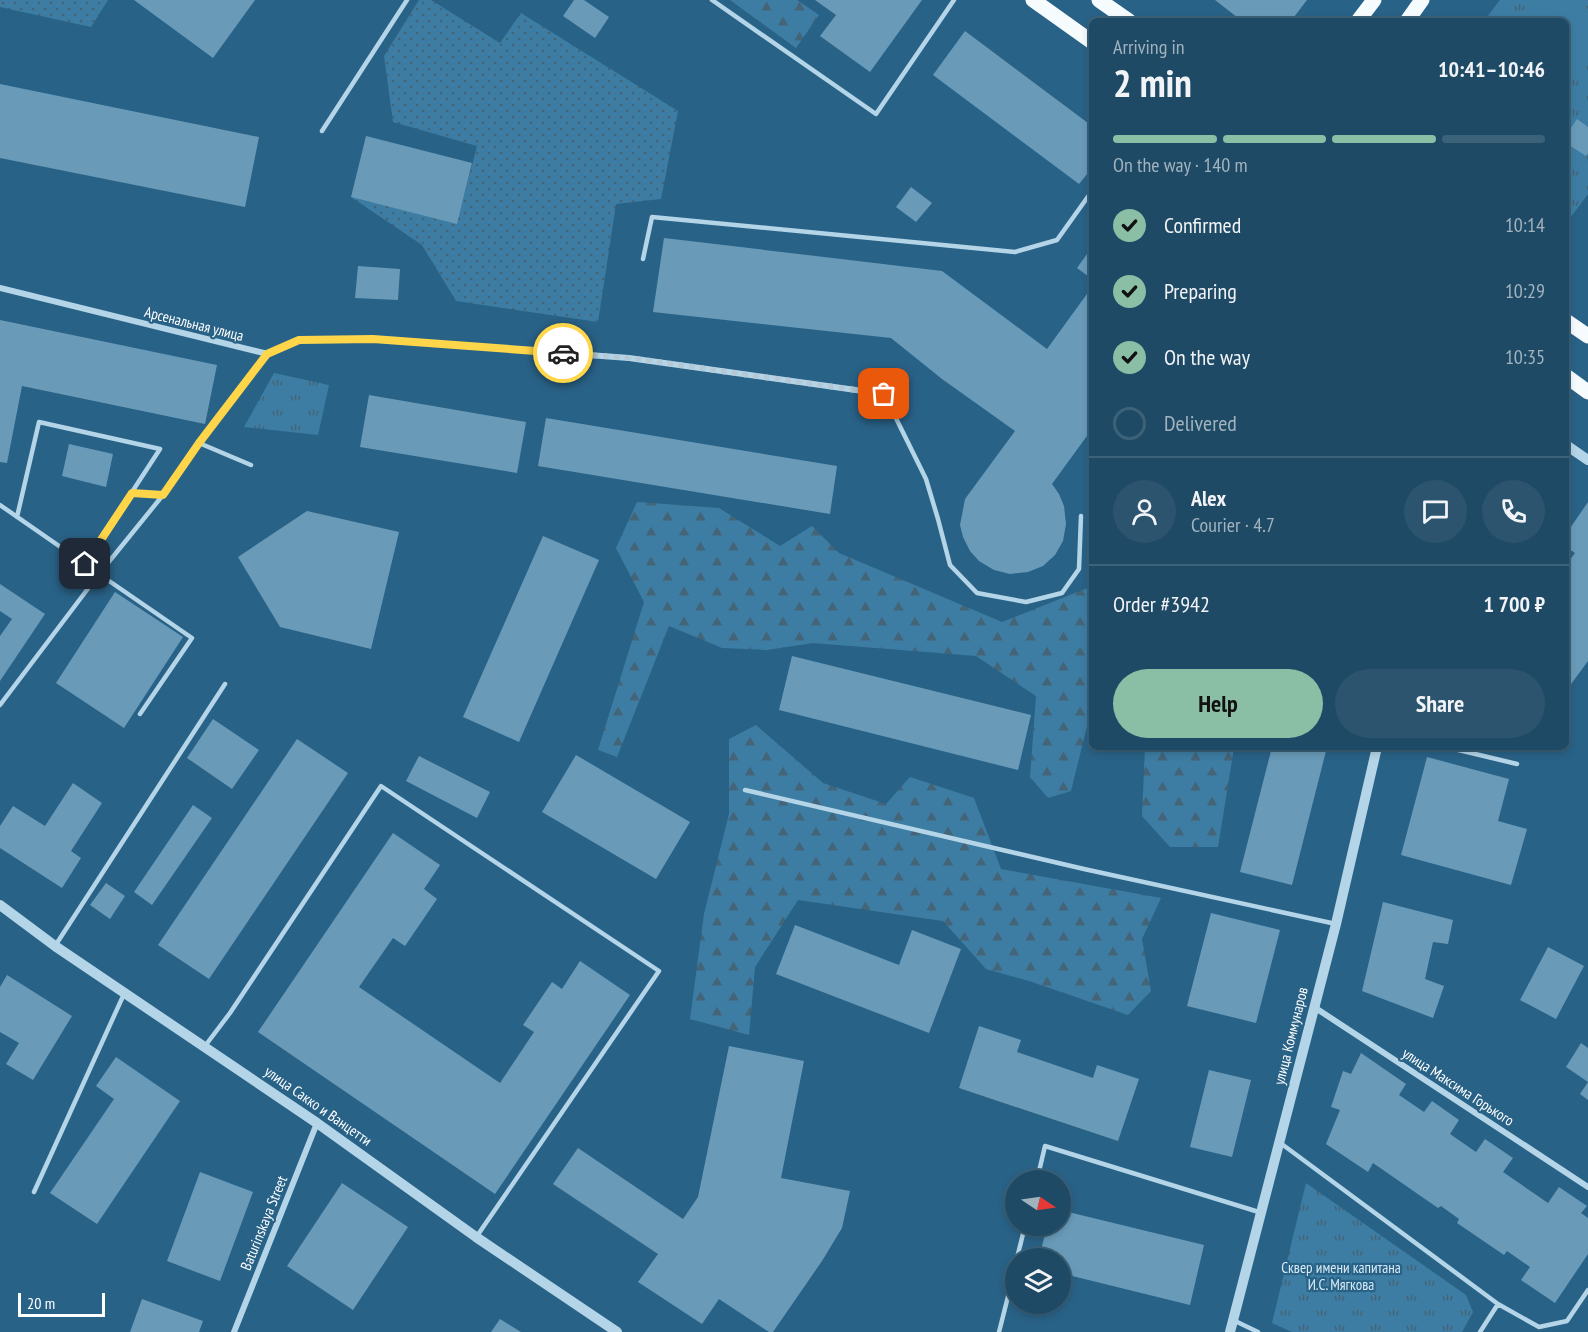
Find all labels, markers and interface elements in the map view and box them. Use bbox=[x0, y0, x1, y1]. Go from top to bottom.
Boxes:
text: Arriving in bbox=[1113, 34, 1185, 60]
text: 10:41–10:46 bbox=[1438, 55, 1545, 83]
text: 2 min bbox=[1113, 57, 1192, 108]
text: On the way · 140 m bbox=[1113, 152, 1248, 178]
icon: check bbox=[1113, 209, 1146, 242]
text: Confirmed bbox=[1164, 211, 1241, 239]
text: 10:14 bbox=[1505, 212, 1545, 238]
icon: check bbox=[1113, 275, 1146, 308]
text: Preparing bbox=[1164, 277, 1237, 305]
text: 10:29 bbox=[1505, 278, 1545, 304]
street label: Арсенальная улица bbox=[143, 302, 246, 345]
courier bbox=[533, 323, 593, 383]
icon: car bbox=[547, 337, 580, 370]
icon: check bbox=[1113, 341, 1146, 374]
text: On the way bbox=[1164, 343, 1250, 371]
text: 10:35 bbox=[1505, 344, 1545, 370]
pin bbox=[858, 368, 909, 419]
icon: bag bbox=[867, 377, 900, 410]
text: Delivered bbox=[1164, 409, 1237, 437]
button: person bbox=[1113, 480, 1176, 543]
button: chat bbox=[1404, 480, 1467, 543]
button: phone bbox=[1482, 480, 1545, 543]
text: Alex bbox=[1191, 484, 1226, 512]
text: Courier · 4.7 bbox=[1191, 512, 1275, 538]
pin bbox=[59, 538, 110, 589]
icon: home bbox=[68, 547, 101, 580]
text: Order #3942 bbox=[1113, 590, 1210, 618]
text: 1 700 ₽ bbox=[1483, 590, 1545, 618]
button: Help bbox=[1113, 669, 1323, 738]
button: Share bbox=[1335, 669, 1545, 738]
street label: улица Коммунаров bbox=[1269, 985, 1312, 1087]
street label: улица Максима Горького bbox=[1399, 1043, 1518, 1130]
street label: улица Сакко и Ванцетти bbox=[261, 1061, 376, 1150]
north arrow bbox=[1005, 1170, 1071, 1236]
map controls bbox=[1005, 1170, 1071, 1314]
street label: Baturinskaya Street bbox=[236, 1173, 291, 1273]
button: layers bbox=[1005, 1248, 1071, 1314]
park label: Сквер имени капитана И.С. Мягкова bbox=[1281, 1258, 1401, 1294]
scale bar bbox=[18, 1290, 105, 1318]
text: 20 m bbox=[27, 1293, 55, 1313]

